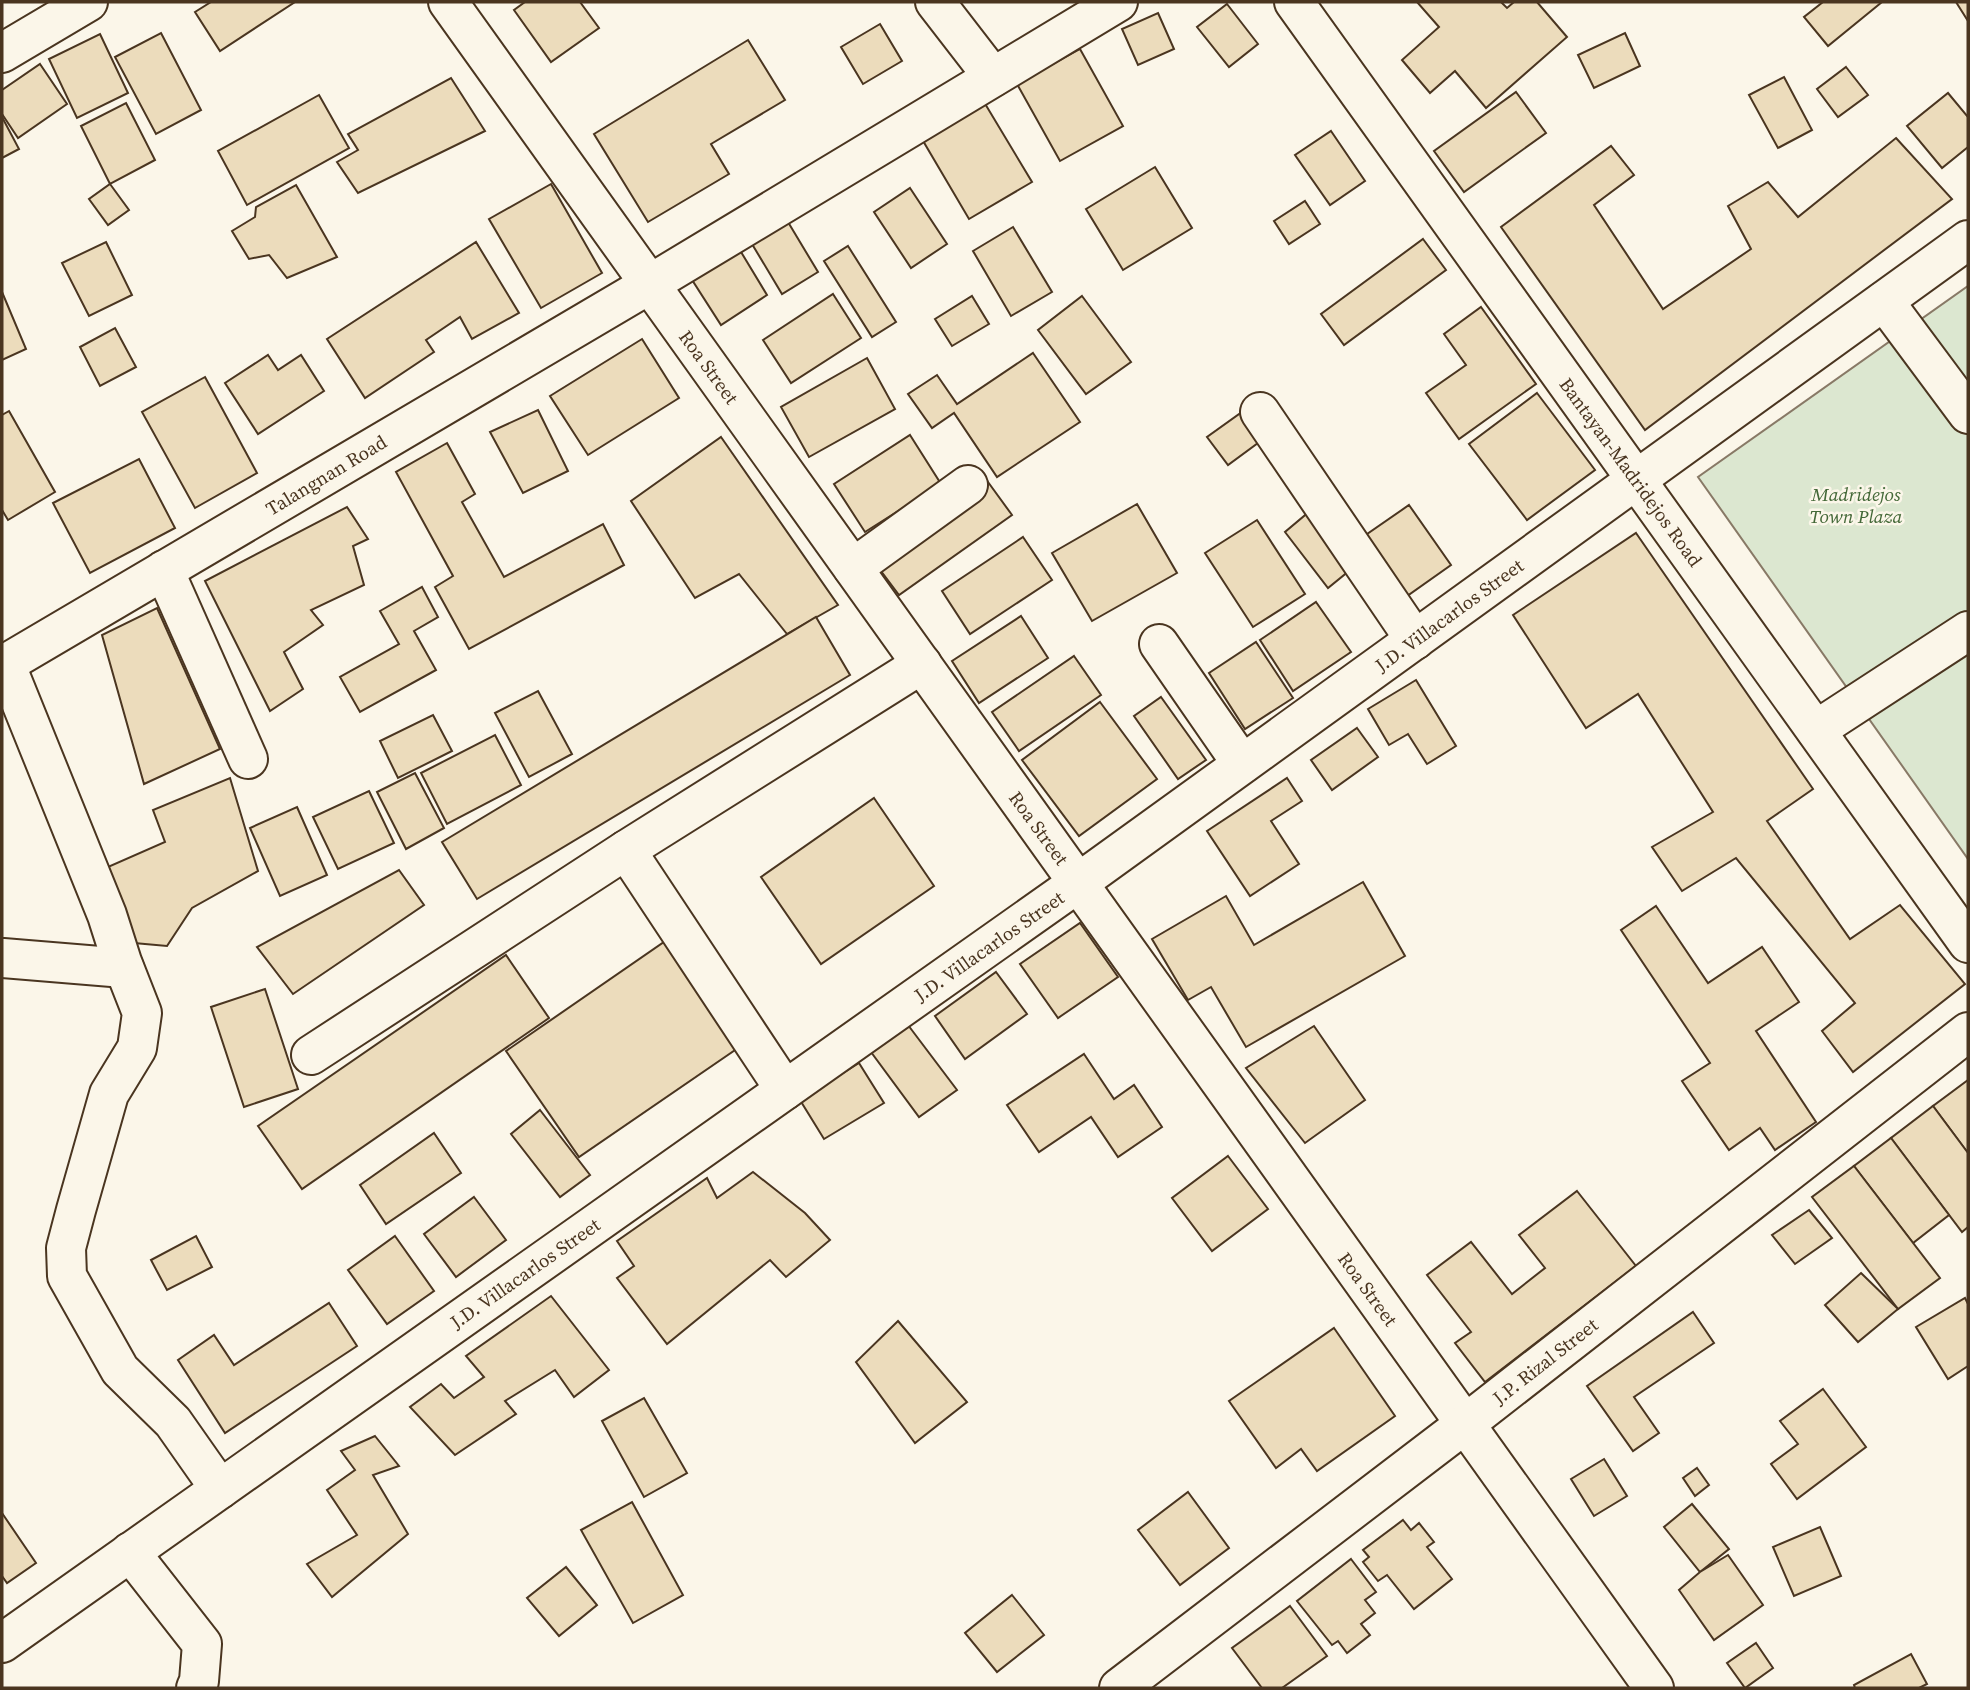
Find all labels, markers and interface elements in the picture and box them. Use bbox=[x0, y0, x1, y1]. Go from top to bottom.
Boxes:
street label: Roa Street bbox=[673, 325, 745, 410]
street label: Bantayan-Madridejos Road bbox=[1554, 372, 1709, 572]
street label: Talangnan Road bbox=[261, 428, 392, 521]
park label: Madridejos Town Plaza bbox=[1810, 481, 1903, 529]
street label: J.D. Villacarlos Street bbox=[1369, 552, 1529, 678]
street label: Roa Street bbox=[1003, 786, 1075, 871]
street label: J.D. Villacarlos Street bbox=[908, 884, 1070, 1008]
street label: J.D. Villacarlos Street bbox=[444, 1211, 606, 1335]
street label: Roa Street bbox=[1332, 1247, 1404, 1332]
street label: J.P. Rizal Street bbox=[1486, 1311, 1604, 1411]

